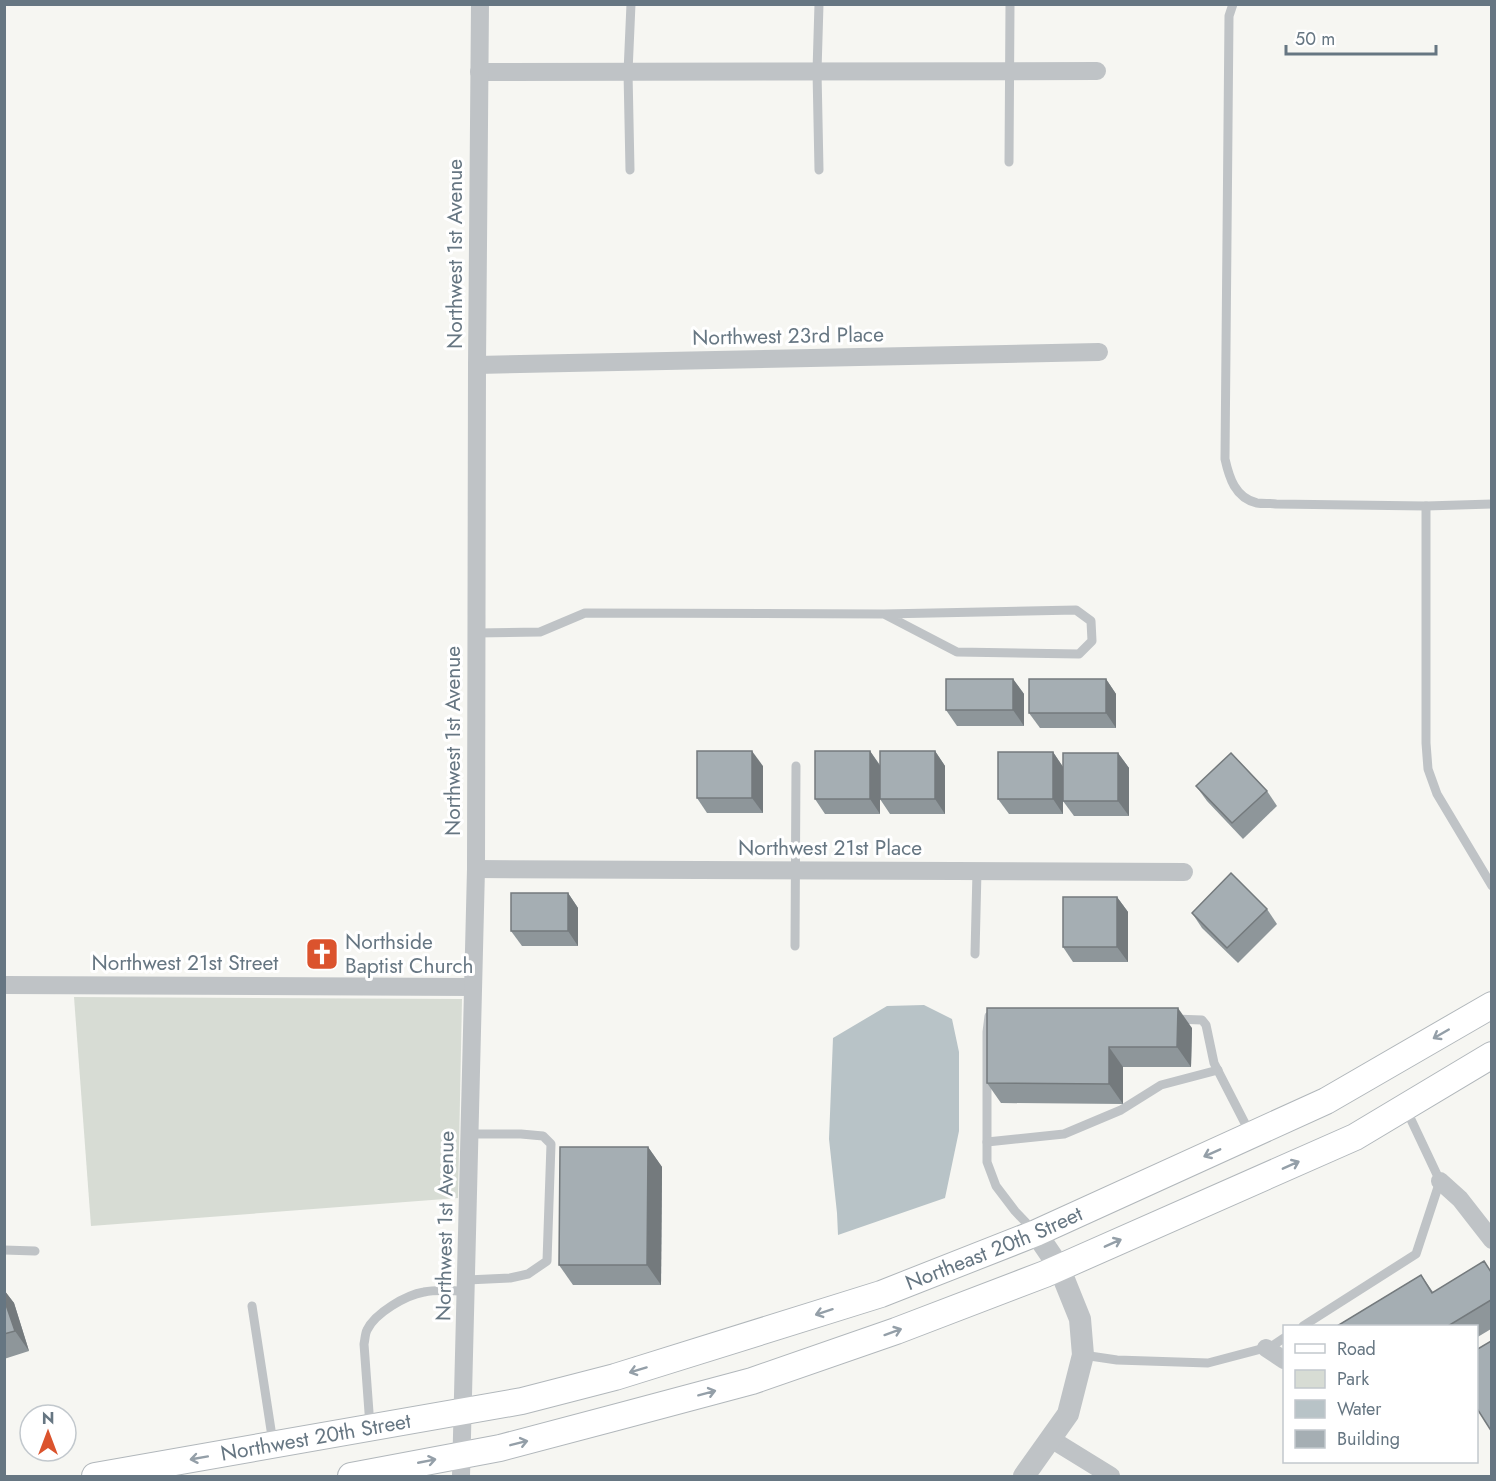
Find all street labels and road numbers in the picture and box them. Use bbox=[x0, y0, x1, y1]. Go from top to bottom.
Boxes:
street label: Northwest 1st Avenue bbox=[440, 159, 470, 349]
street label: Northwest 23rd Place bbox=[692, 319, 884, 353]
street label: Northwest 1st Avenue bbox=[438, 646, 468, 836]
street label: Northwest 21st Place bbox=[738, 833, 922, 863]
street label: Northwest 21st Street bbox=[92, 948, 278, 978]
street label: Northwest 1st Avenue bbox=[428, 1130, 462, 1321]
street label: Northeast 20th Street bbox=[901, 1199, 1087, 1298]
street label: Northwest 20th Street bbox=[218, 1406, 413, 1469]

